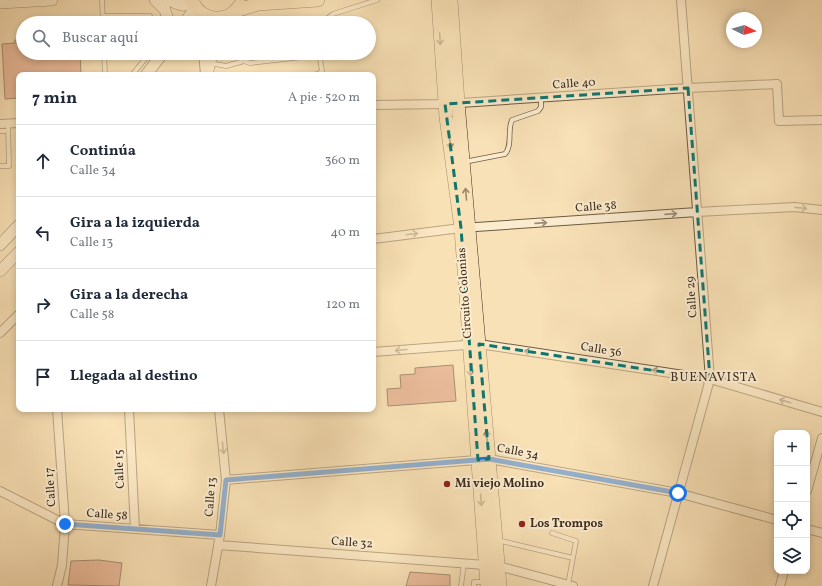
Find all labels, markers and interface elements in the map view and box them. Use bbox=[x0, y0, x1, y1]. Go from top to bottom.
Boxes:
north arrow bbox=[726, 12, 762, 48]
search box bbox=[16, 16, 376, 60]
icon: search bbox=[30, 27, 52, 49]
text: Buscar aquí bbox=[62, 28, 138, 49]
one-way arrow bbox=[437, 32, 444, 45]
street label: Calle 40 bbox=[552, 75, 596, 93]
text: 7 min bbox=[32, 87, 77, 110]
text: A pie · 520 m bbox=[288, 89, 360, 107]
one-way arrow bbox=[446, 136, 454, 149]
text: Continúa bbox=[70, 141, 136, 162]
icon: ahead bbox=[32, 150, 54, 172]
text: 360 m bbox=[325, 152, 360, 170]
text: Calle 34 bbox=[70, 162, 116, 180]
one-way arrow bbox=[463, 188, 470, 201]
street label: Calle 38 bbox=[575, 198, 617, 216]
one-way arrow bbox=[794, 204, 807, 211]
one-way arrow bbox=[664, 211, 677, 218]
text: Gira a la izquierda bbox=[70, 213, 200, 234]
one-way arrow bbox=[534, 219, 547, 226]
icon: left bbox=[32, 222, 54, 244]
text: 40 m bbox=[331, 224, 360, 242]
one-way arrow bbox=[405, 230, 418, 238]
text: Calle 13 bbox=[70, 234, 113, 252]
street label: Circuito Colonias bbox=[454, 247, 476, 339]
street label: Calle 29 bbox=[683, 276, 701, 318]
text: Gira a la derecha bbox=[70, 285, 188, 306]
icon: right bbox=[32, 294, 54, 316]
text: 120 m bbox=[326, 296, 360, 314]
text: Calle 58 bbox=[70, 306, 114, 324]
street label: Calle 36 bbox=[579, 339, 623, 361]
one-way arrow bbox=[395, 346, 408, 354]
one-way arrow bbox=[524, 348, 537, 356]
one-way arrow bbox=[467, 363, 474, 376]
icon: arrive bbox=[32, 366, 54, 388]
text: Llegada al destino bbox=[70, 366, 198, 387]
one-way arrow bbox=[652, 367, 665, 375]
district label: BUENAVISTA bbox=[670, 369, 758, 387]
one-way arrow bbox=[778, 397, 791, 404]
one-way arrow bbox=[483, 430, 491, 443]
map controls bbox=[774, 430, 810, 574]
button: + bbox=[774, 430, 810, 466]
street label: Calle 34 bbox=[496, 440, 540, 464]
one-way arrow bbox=[219, 441, 227, 454]
street label: Calle 15 bbox=[111, 449, 129, 489]
button: − bbox=[774, 466, 810, 502]
street label: Calle 17 bbox=[42, 467, 60, 507]
place label: Mi viejo Molino bbox=[455, 476, 544, 492]
street label: Calle 13 bbox=[202, 477, 220, 517]
marker: Mi viejo Molino bbox=[442, 479, 452, 489]
route start bbox=[669, 484, 687, 502]
one-way arrow bbox=[477, 493, 484, 506]
button: locate bbox=[774, 502, 810, 538]
street label: Calle 58 bbox=[86, 506, 128, 524]
route end bbox=[56, 515, 74, 533]
place label: Los Trompos bbox=[530, 516, 603, 532]
marker: Los Trompos bbox=[517, 519, 527, 529]
street label: Calle 32 bbox=[331, 534, 373, 552]
button: layers bbox=[774, 538, 810, 574]

